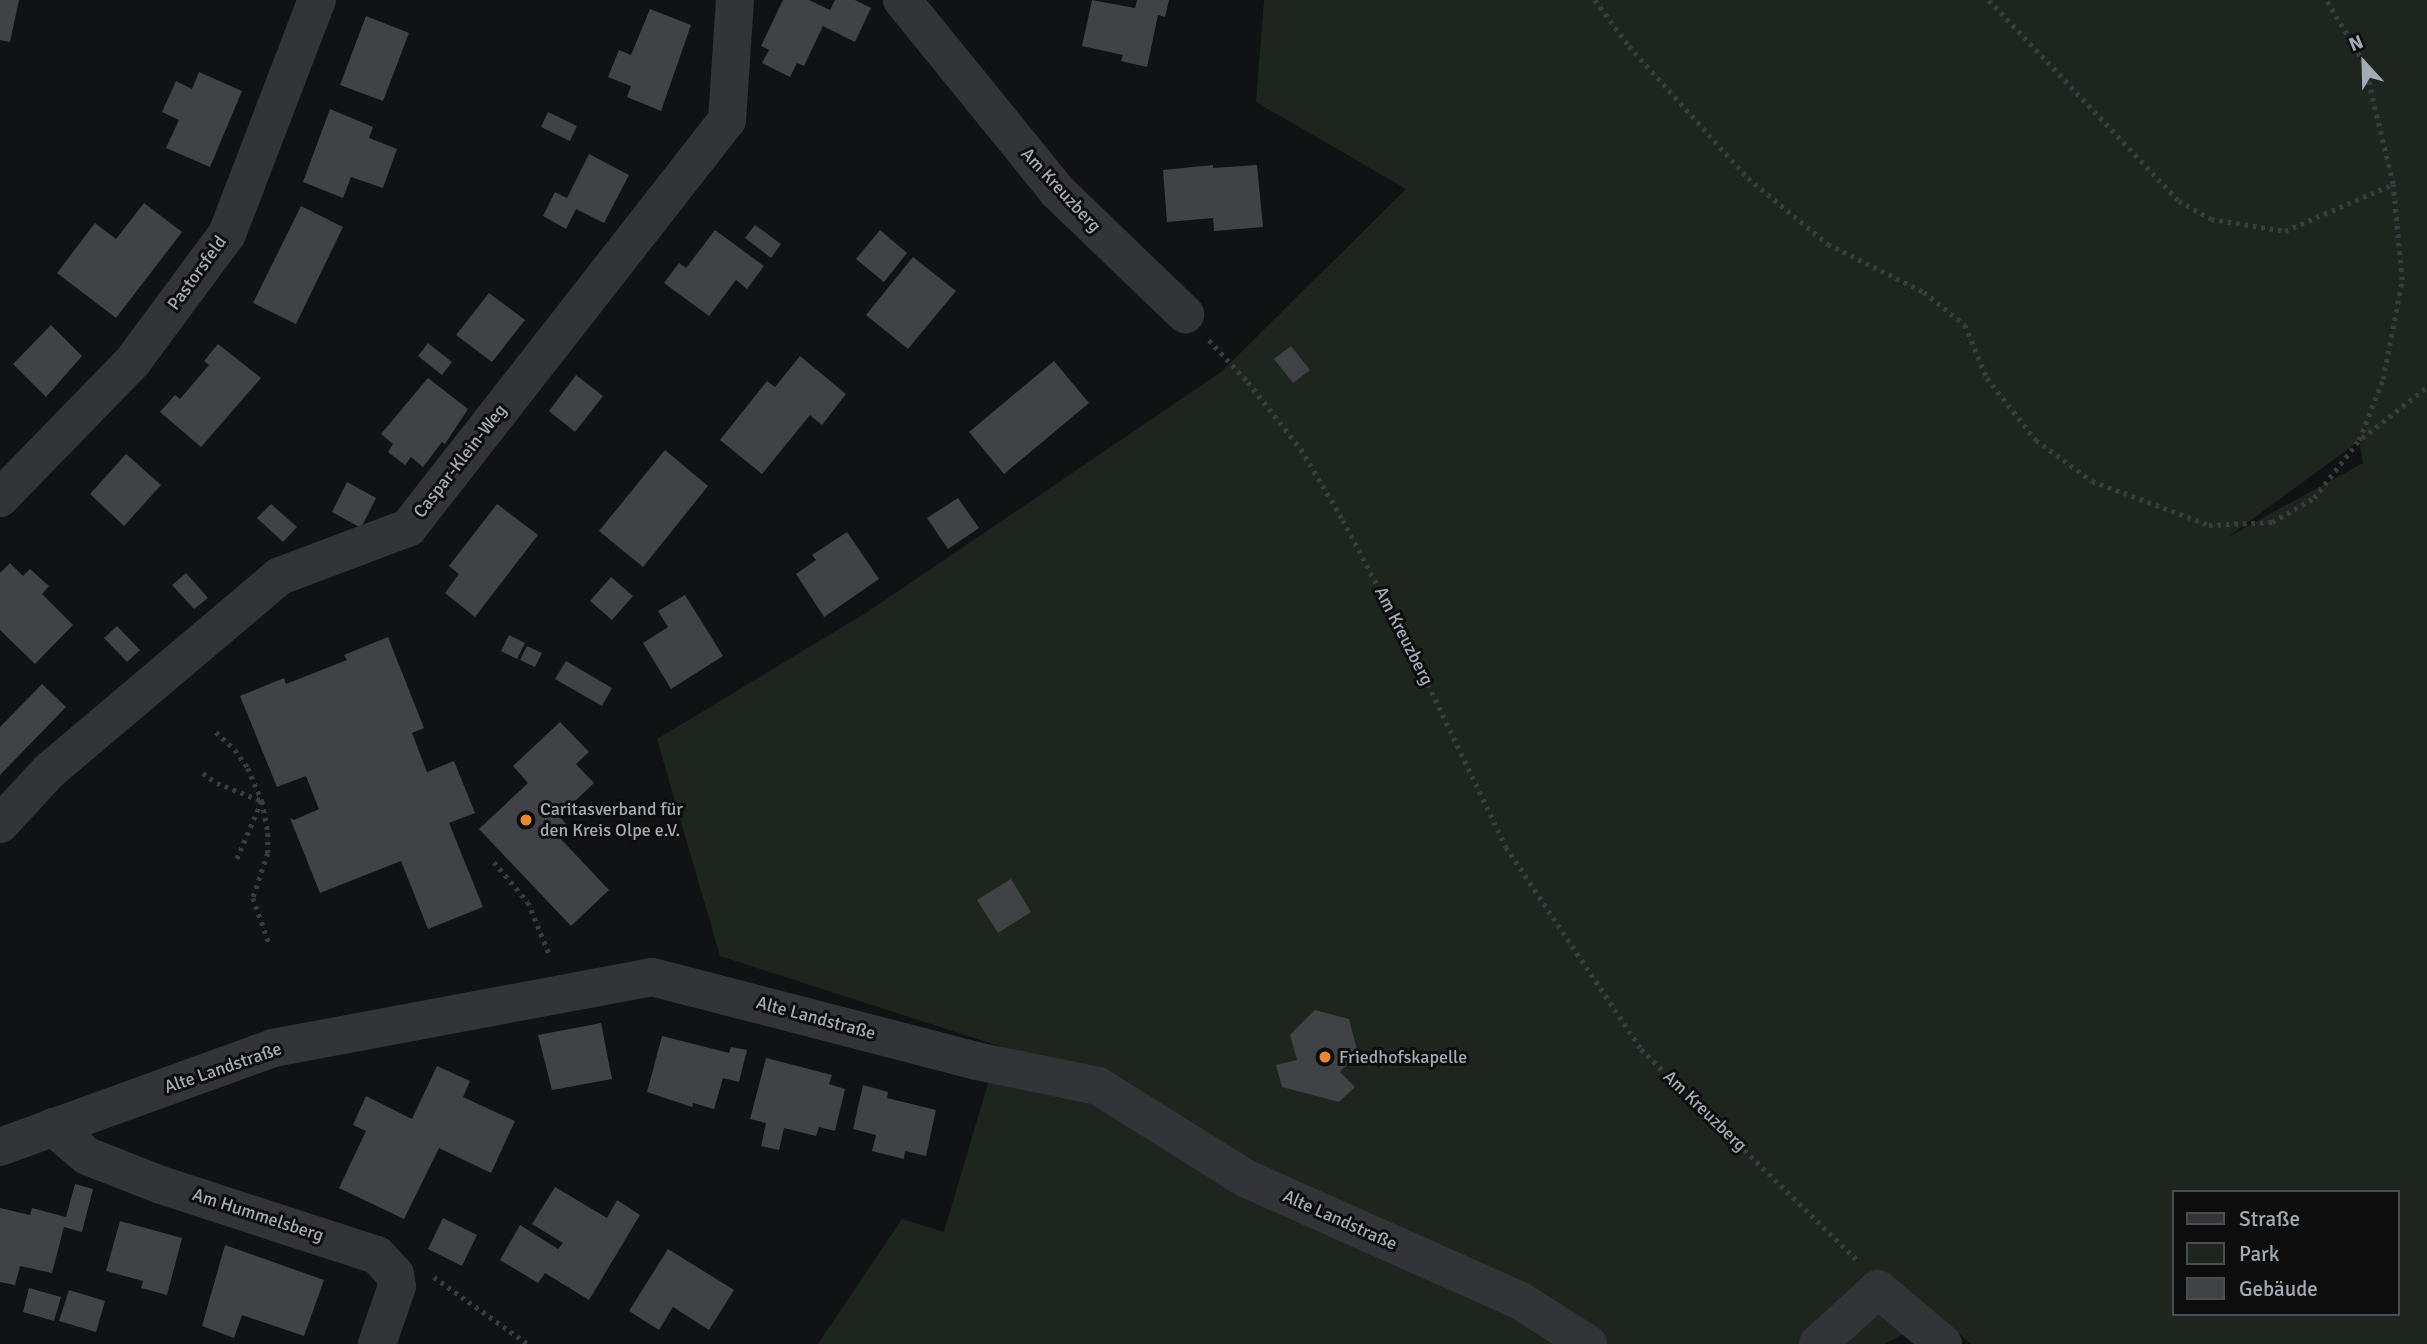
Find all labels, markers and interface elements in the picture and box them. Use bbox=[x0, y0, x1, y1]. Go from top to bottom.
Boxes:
north arrow bbox=[2329, 28, 2399, 98]
text: N bbox=[2346, 30, 2367, 57]
street label: Am Kreuzberg bbox=[1016, 143, 1106, 237]
street label: Pastorsfeld bbox=[163, 232, 231, 314]
street label: Caspar-Klein-Weg bbox=[409, 400, 511, 522]
street label: Am Kreuzberg bbox=[1370, 583, 1438, 689]
place label: Caritasverband für den Kreis Olpe e.V. bbox=[540, 799, 683, 842]
marker: Caritasverband für den Kreis Olpe e.V. bbox=[518, 812, 534, 828]
street label: Alte Landstraße bbox=[754, 992, 878, 1044]
street label: Alte Landstraße bbox=[161, 1038, 285, 1098]
place label: Friedhofskapelle bbox=[1339, 1046, 1467, 1068]
marker: Friedhofskapelle bbox=[1317, 1049, 1333, 1065]
street label: Am Kreuzberg bbox=[1659, 1066, 1751, 1156]
street label: Am Hummelsberg bbox=[190, 1184, 326, 1246]
street label: Alte Landstraße bbox=[1280, 1185, 1400, 1255]
legend bbox=[2172, 1190, 2399, 1316]
text: Straße bbox=[2239, 1206, 2300, 1232]
text: Park bbox=[2239, 1241, 2279, 1267]
text: Gebäude bbox=[2239, 1276, 2318, 1302]

